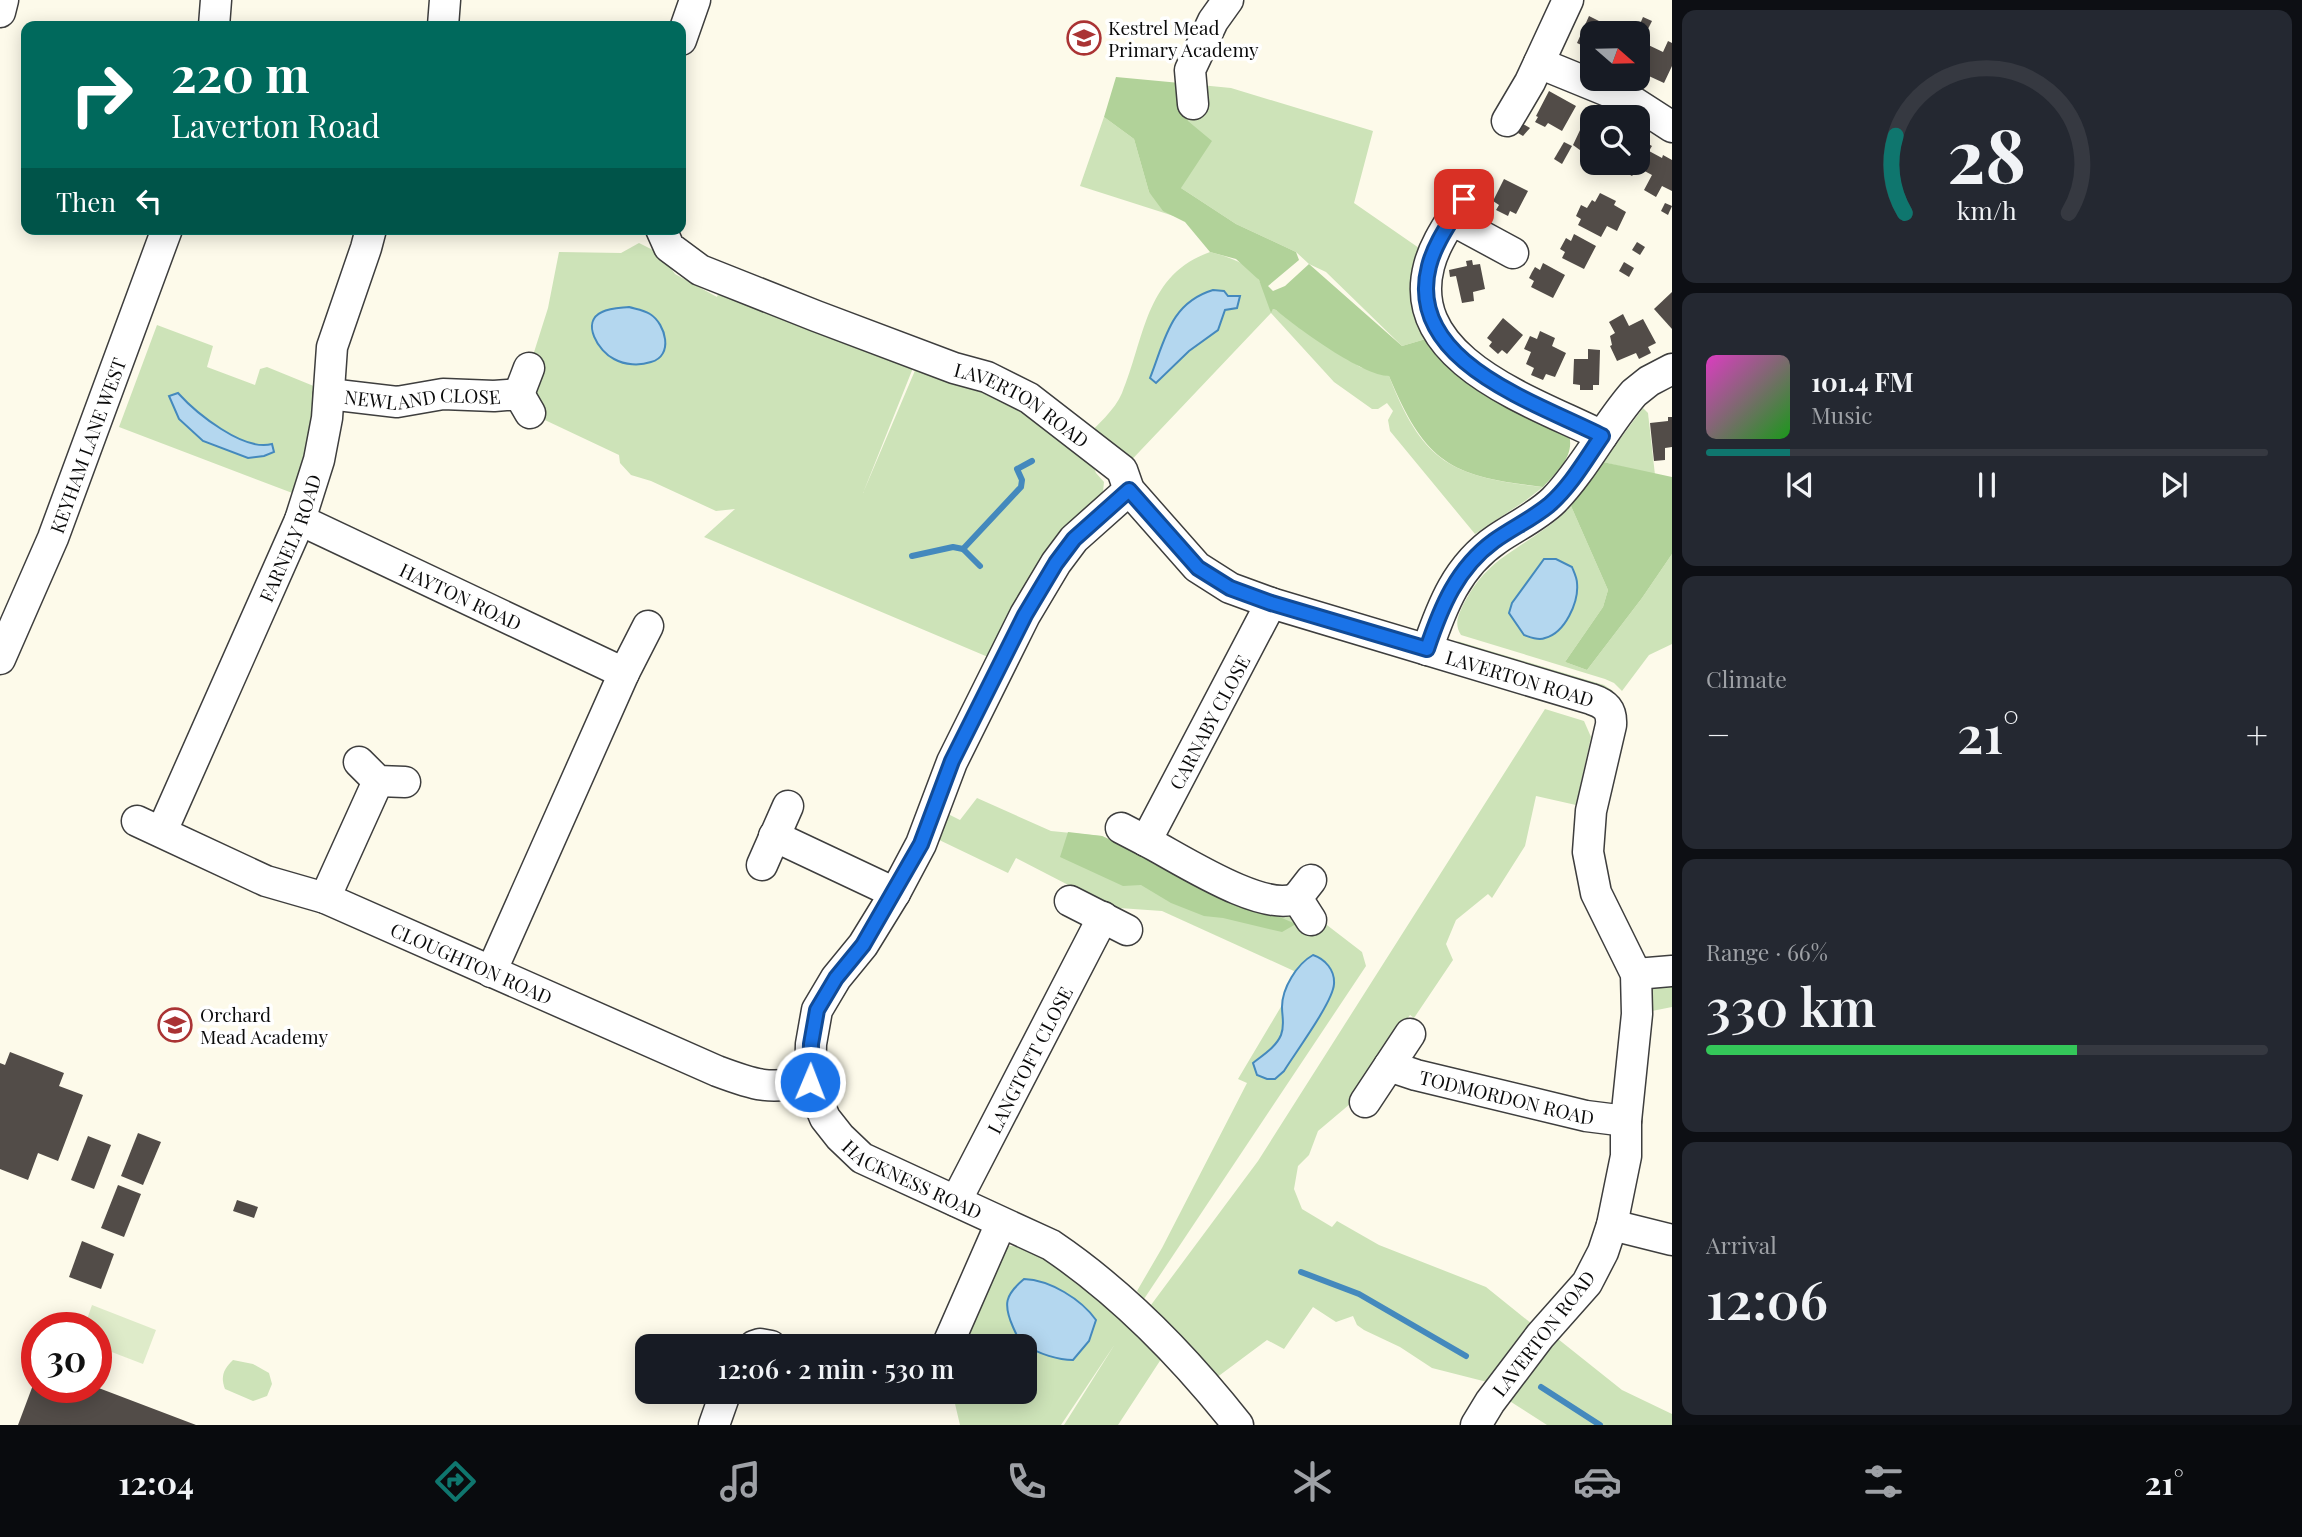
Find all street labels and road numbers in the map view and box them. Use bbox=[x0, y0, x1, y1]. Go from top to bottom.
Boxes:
street label: KEYHAM LANE WEST bbox=[43, 354, 132, 537]
street label: LAVERTON ROAD bbox=[951, 356, 1095, 453]
street label: NEWLAND CLOSE bbox=[343, 381, 501, 415]
street label: FARNELY ROAD bbox=[252, 471, 327, 606]
street label: HAYTON ROAD bbox=[396, 556, 526, 636]
street label: LAVERTON ROAD bbox=[1443, 643, 1597, 712]
street label: CARNABY CLOSE bbox=[1163, 650, 1255, 794]
street label: CLOUGHTON ROAD bbox=[387, 916, 557, 1010]
street label: LANGTOFT CLOSE bbox=[980, 982, 1078, 1138]
street label: TODMORDON ROAD bbox=[1417, 1063, 1596, 1130]
street label: HACKNESS ROAD bbox=[837, 1133, 987, 1225]
street label: LAVERTON ROAD bbox=[1486, 1265, 1600, 1401]

